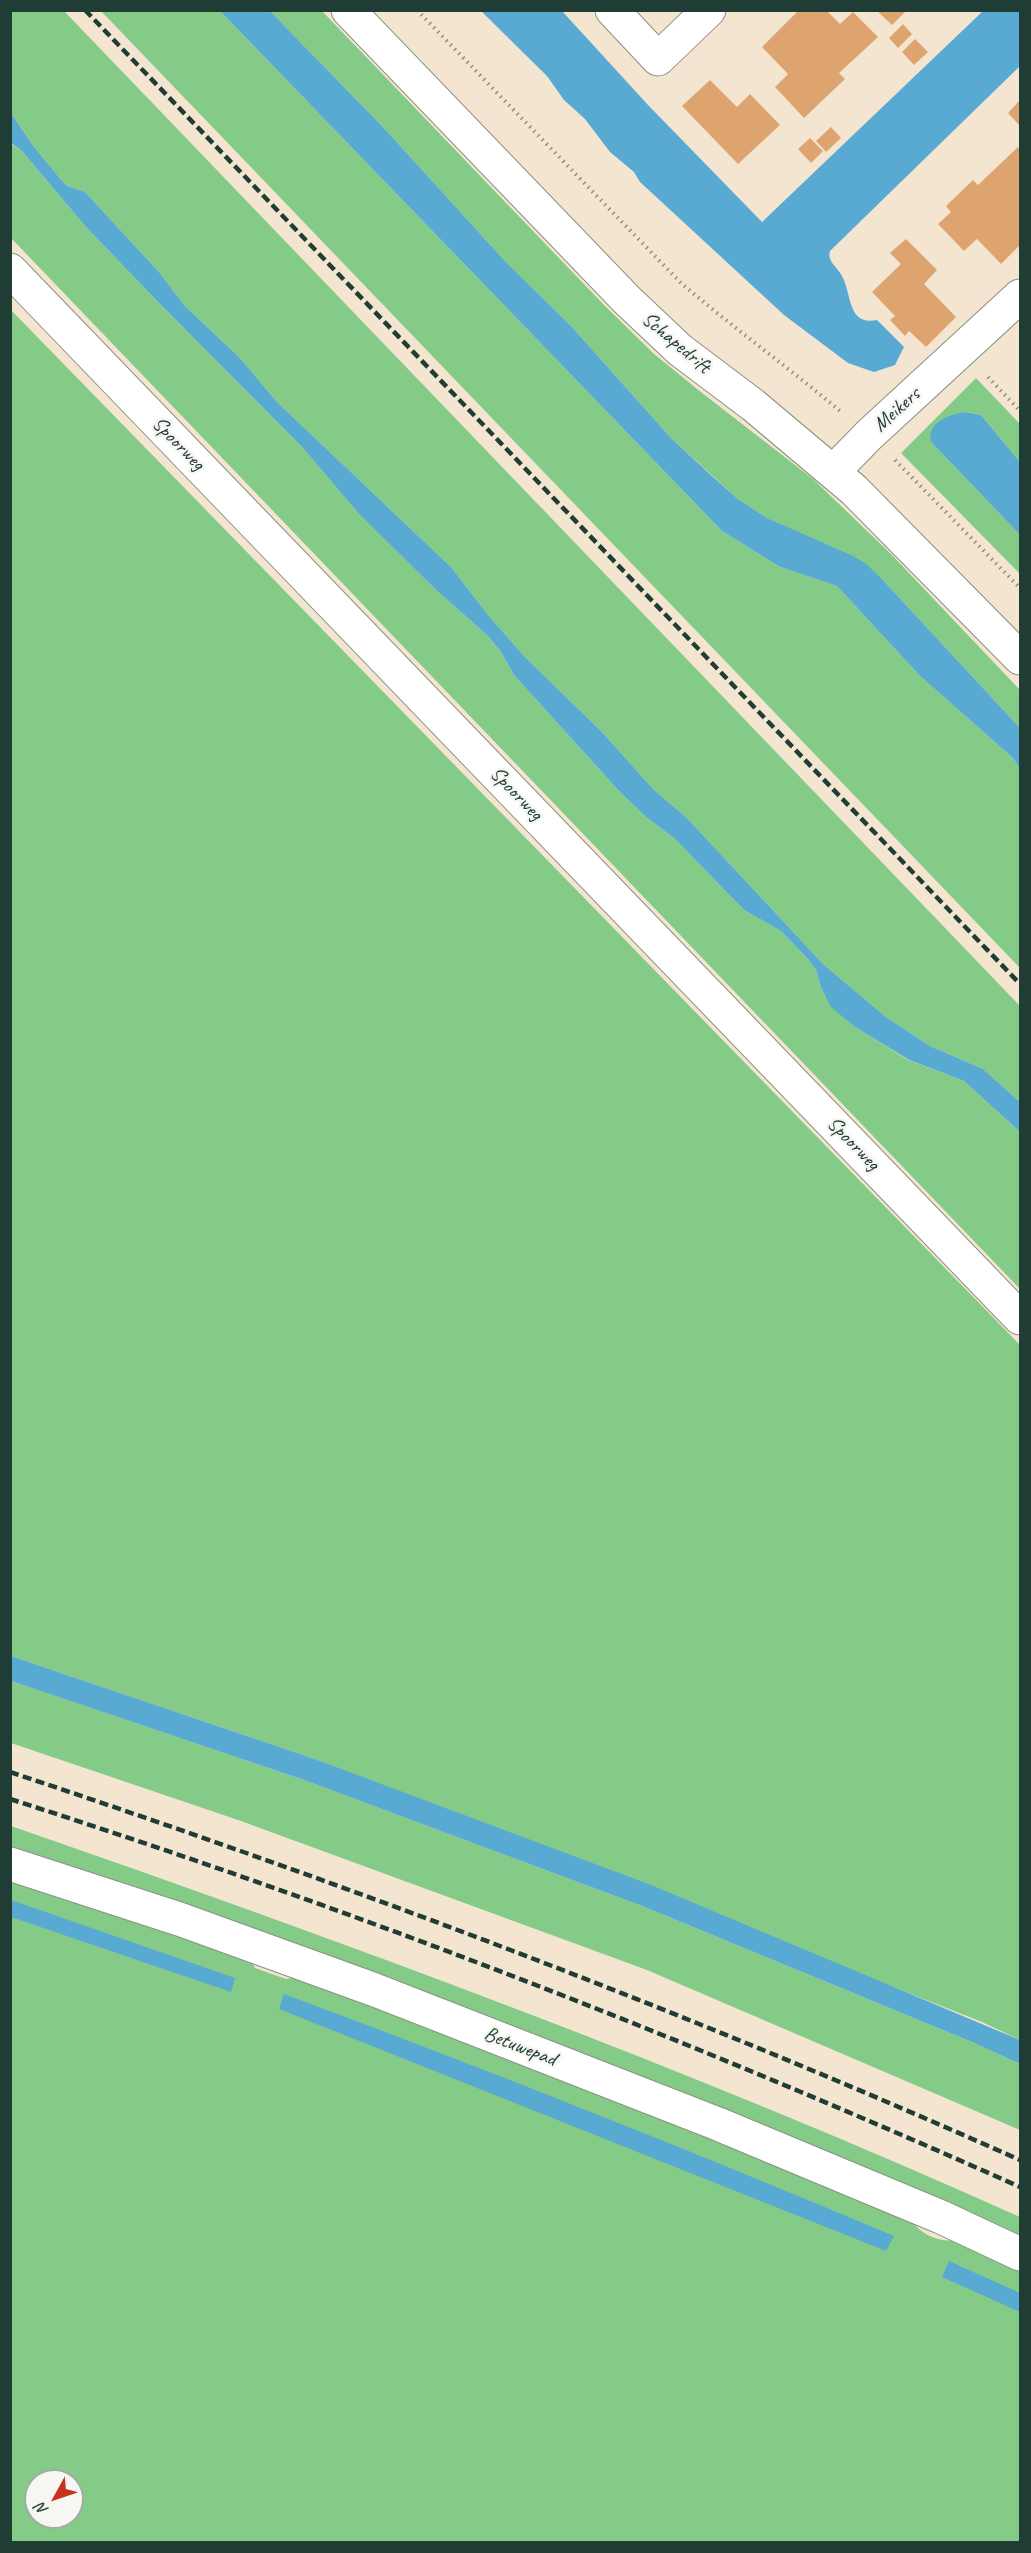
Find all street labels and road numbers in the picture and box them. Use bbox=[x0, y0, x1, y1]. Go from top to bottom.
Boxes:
street label: Schapedrift bbox=[636, 307, 716, 379]
street label: Meikers bbox=[868, 382, 926, 438]
street label: Spoorweg bbox=[146, 412, 210, 476]
street label: Spoorweg bbox=[484, 762, 548, 826]
street label: Spoorweg bbox=[821, 1112, 885, 1176]
street label: Betuwepad bbox=[480, 2022, 560, 2072]

